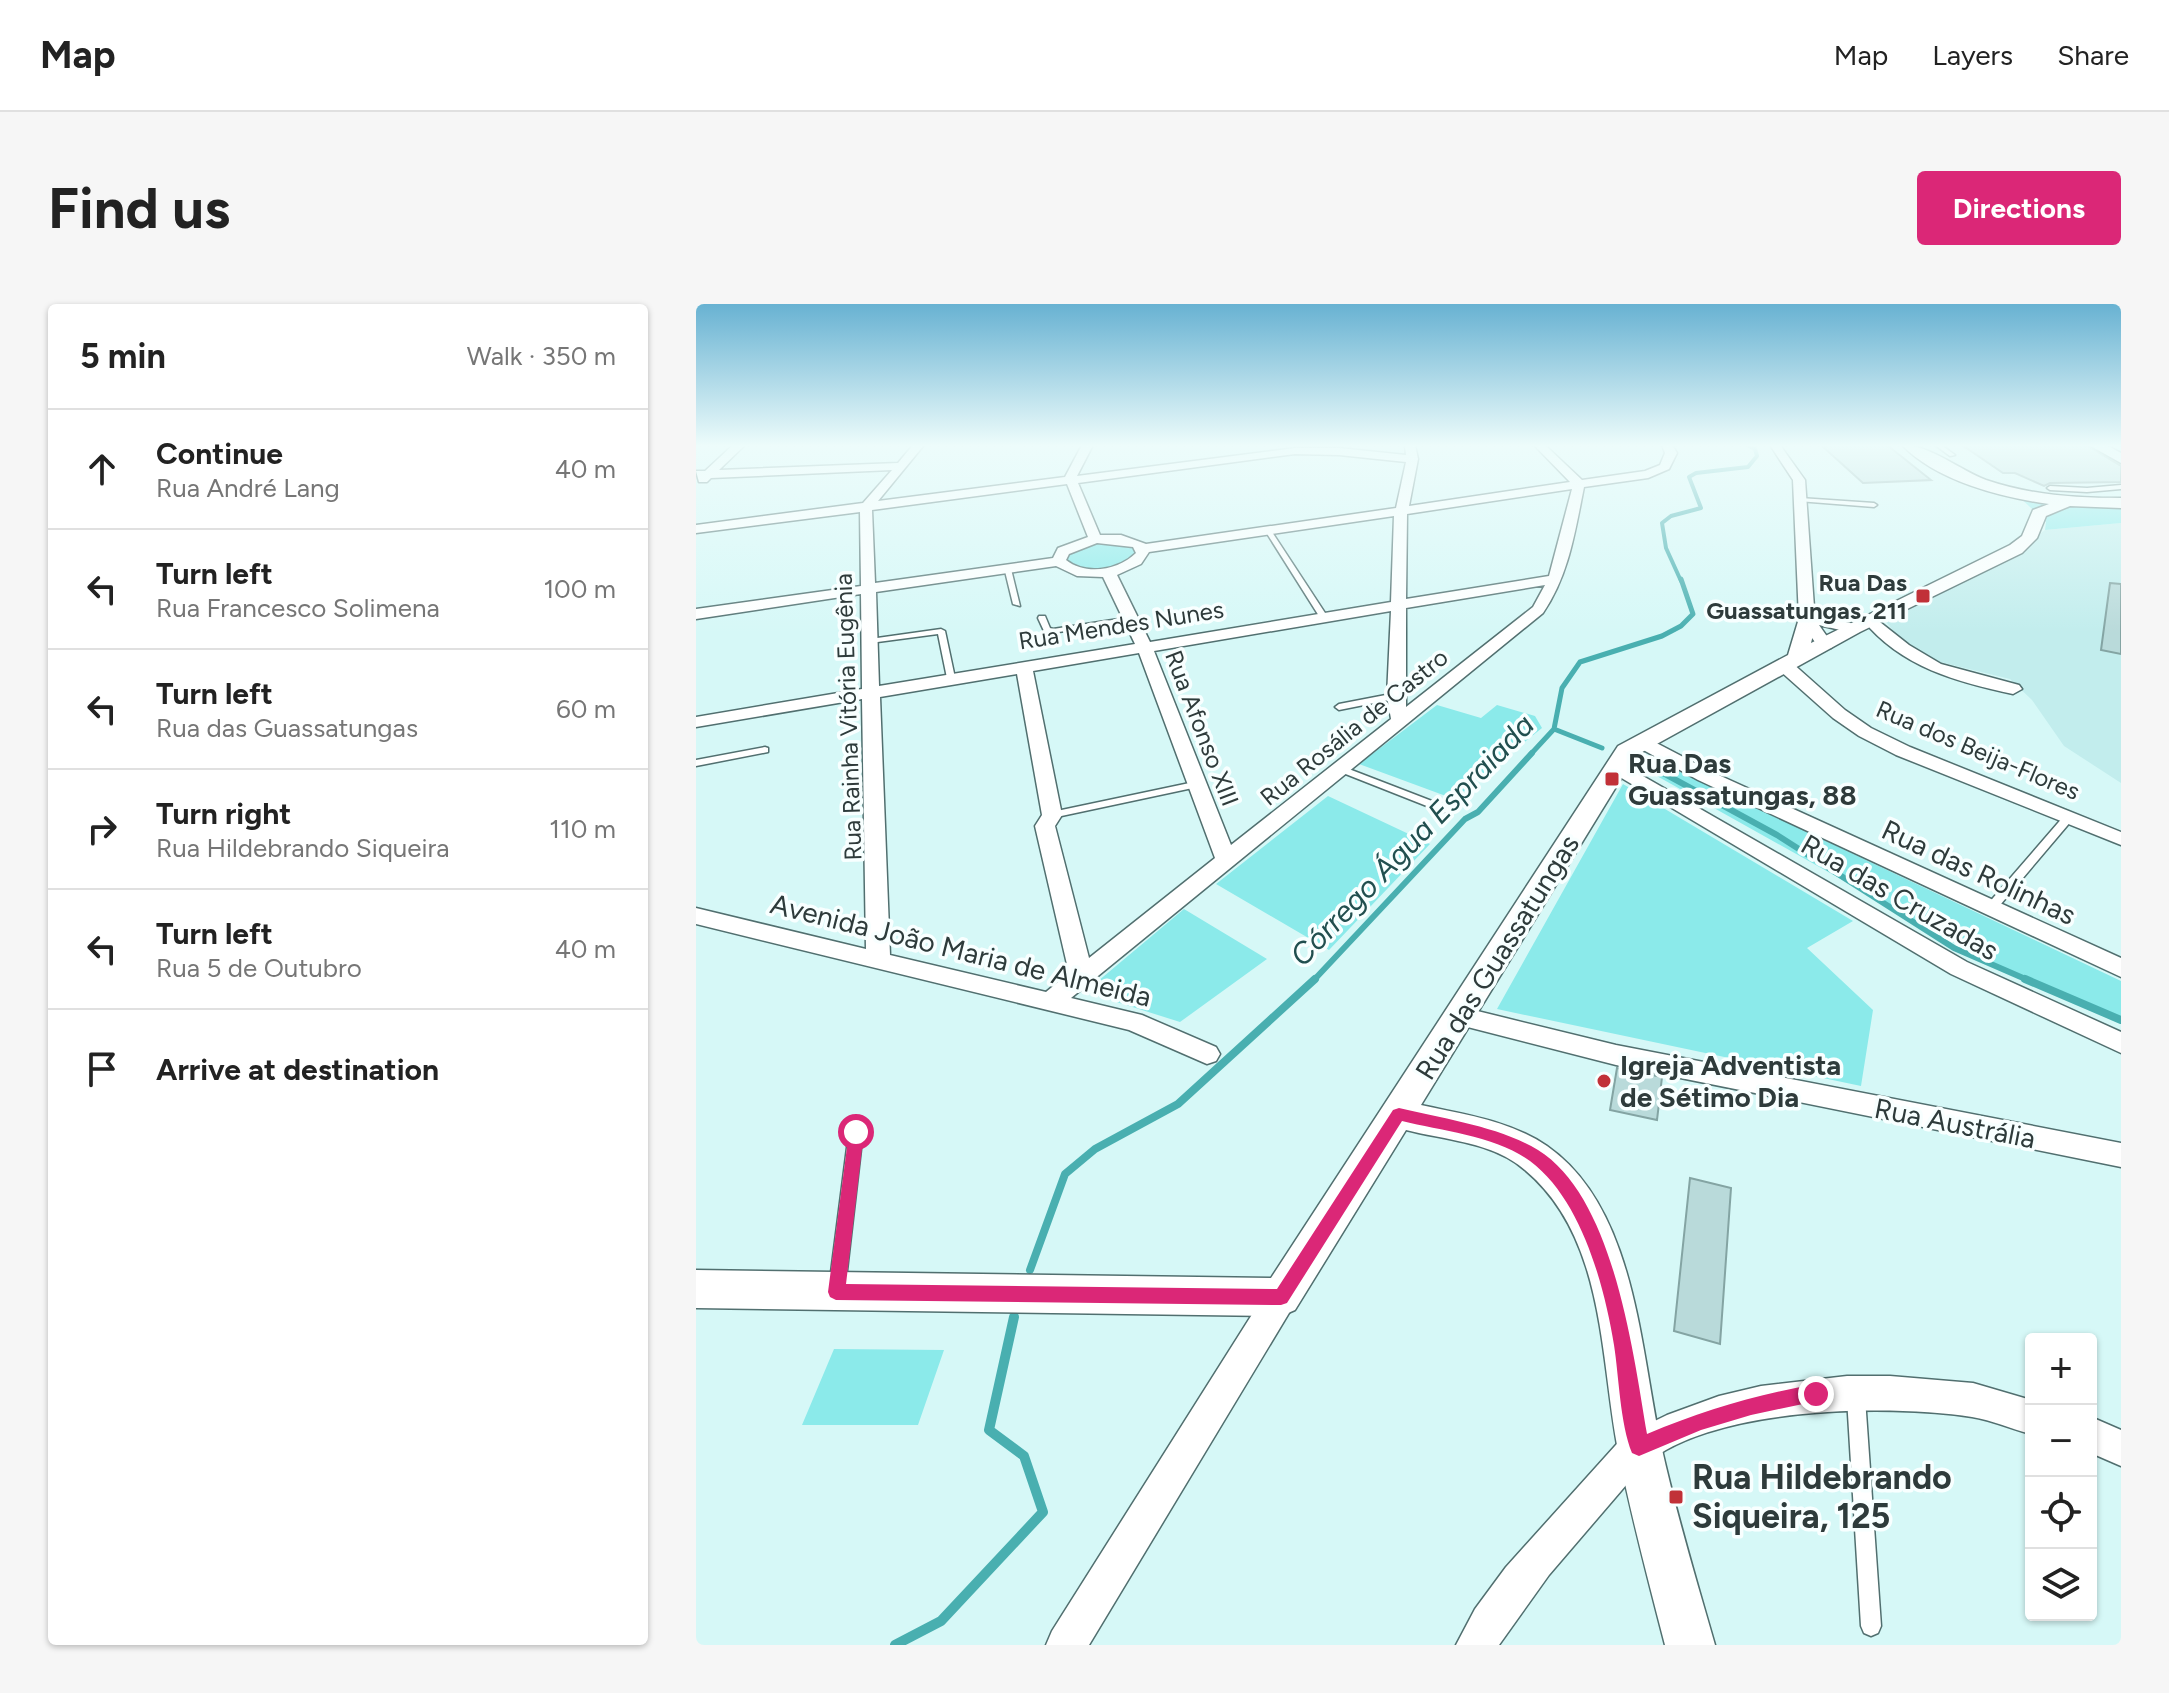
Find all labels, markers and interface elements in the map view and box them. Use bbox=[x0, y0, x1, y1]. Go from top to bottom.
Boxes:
text: Map bbox=[40, 32, 116, 78]
text: Map bbox=[1834, 38, 1888, 72]
text: Layers bbox=[1932, 38, 2013, 72]
text: Share bbox=[2057, 38, 2129, 72]
button: Directions bbox=[1917, 171, 2121, 245]
text: Find us bbox=[48, 175, 230, 242]
text: 5 min bbox=[80, 336, 166, 377]
text: Walk · 350 m bbox=[467, 340, 616, 372]
text: Continue bbox=[156, 435, 283, 472]
icon: ahead bbox=[80, 447, 124, 491]
text: 40 m bbox=[555, 453, 616, 485]
text: Rua André Lang bbox=[156, 472, 340, 504]
text: Turn left bbox=[156, 555, 273, 592]
icon: left bbox=[80, 567, 124, 611]
place label: Rua Das Guassatungas, 211 bbox=[1706, 568, 1907, 625]
text: 100 m bbox=[543, 573, 616, 605]
street label: Rua Rainha Vitória Eugênia bbox=[828, 573, 868, 861]
marker: Rua Das Guassatungas, 211 bbox=[1914, 587, 1932, 605]
text: Rua Francesco Solimena bbox=[156, 592, 440, 624]
street label: Rua Mendes Nunes bbox=[1016, 594, 1226, 656]
street label: Rua Rosália de Castro bbox=[1254, 642, 1454, 812]
street label: Rua Afonso XIII bbox=[1159, 646, 1245, 810]
text: Turn left bbox=[156, 675, 273, 712]
icon: left bbox=[80, 687, 124, 731]
text: 60 m bbox=[556, 693, 616, 725]
street label: Rua dos Beija-Flores bbox=[1872, 694, 2084, 806]
water label: Córrego Água Espraiada bbox=[1282, 707, 1542, 973]
text: Rua das Guassatungas bbox=[156, 712, 418, 744]
place label: Rua Das Guassatungas, 88 bbox=[1628, 746, 1857, 812]
marker: Rua Das Guassatungas, 88 bbox=[1603, 770, 1621, 788]
text: Turn right bbox=[156, 795, 291, 832]
icon: right bbox=[80, 807, 124, 851]
street label: Rua das Rolinhas bbox=[1877, 812, 2081, 932]
text: 110 m bbox=[549, 813, 616, 845]
street label: Rua das Cruzadas bbox=[1795, 827, 2005, 967]
street label: Rua das Guassatungas bbox=[1408, 828, 1586, 1086]
text: Rua Hildebrando Siqueira bbox=[156, 832, 450, 864]
street label: Avenida João Maria de Almeida bbox=[767, 886, 1155, 1014]
text: Turn left bbox=[156, 915, 273, 952]
icon: left bbox=[80, 927, 124, 971]
text: 40 m bbox=[555, 933, 616, 965]
text: Rua 5 de Outubro bbox=[156, 952, 362, 984]
icon: arrive bbox=[80, 1047, 124, 1091]
place label: Igreja Adventista de Sétimo Dia bbox=[1620, 1048, 1841, 1114]
text: Arrive at destination bbox=[156, 1051, 439, 1088]
marker: Igreja Adventista de Sétimo Dia bbox=[1595, 1072, 1613, 1090]
street label: Rua Austrália bbox=[1872, 1091, 2038, 1155]
route start bbox=[838, 1114, 874, 1150]
map controls bbox=[2025, 1333, 2097, 1621]
button: + bbox=[2025, 1333, 2097, 1405]
route end bbox=[1798, 1376, 1834, 1412]
button: − bbox=[2025, 1405, 2097, 1477]
place label: Rua Hildebrando Siqueira, 125 bbox=[1692, 1457, 1952, 1537]
button: locate bbox=[2025, 1477, 2097, 1549]
marker: Rua Hildebrando Siqueira, 125 bbox=[1667, 1488, 1685, 1506]
button: layers bbox=[2025, 1549, 2097, 1621]

